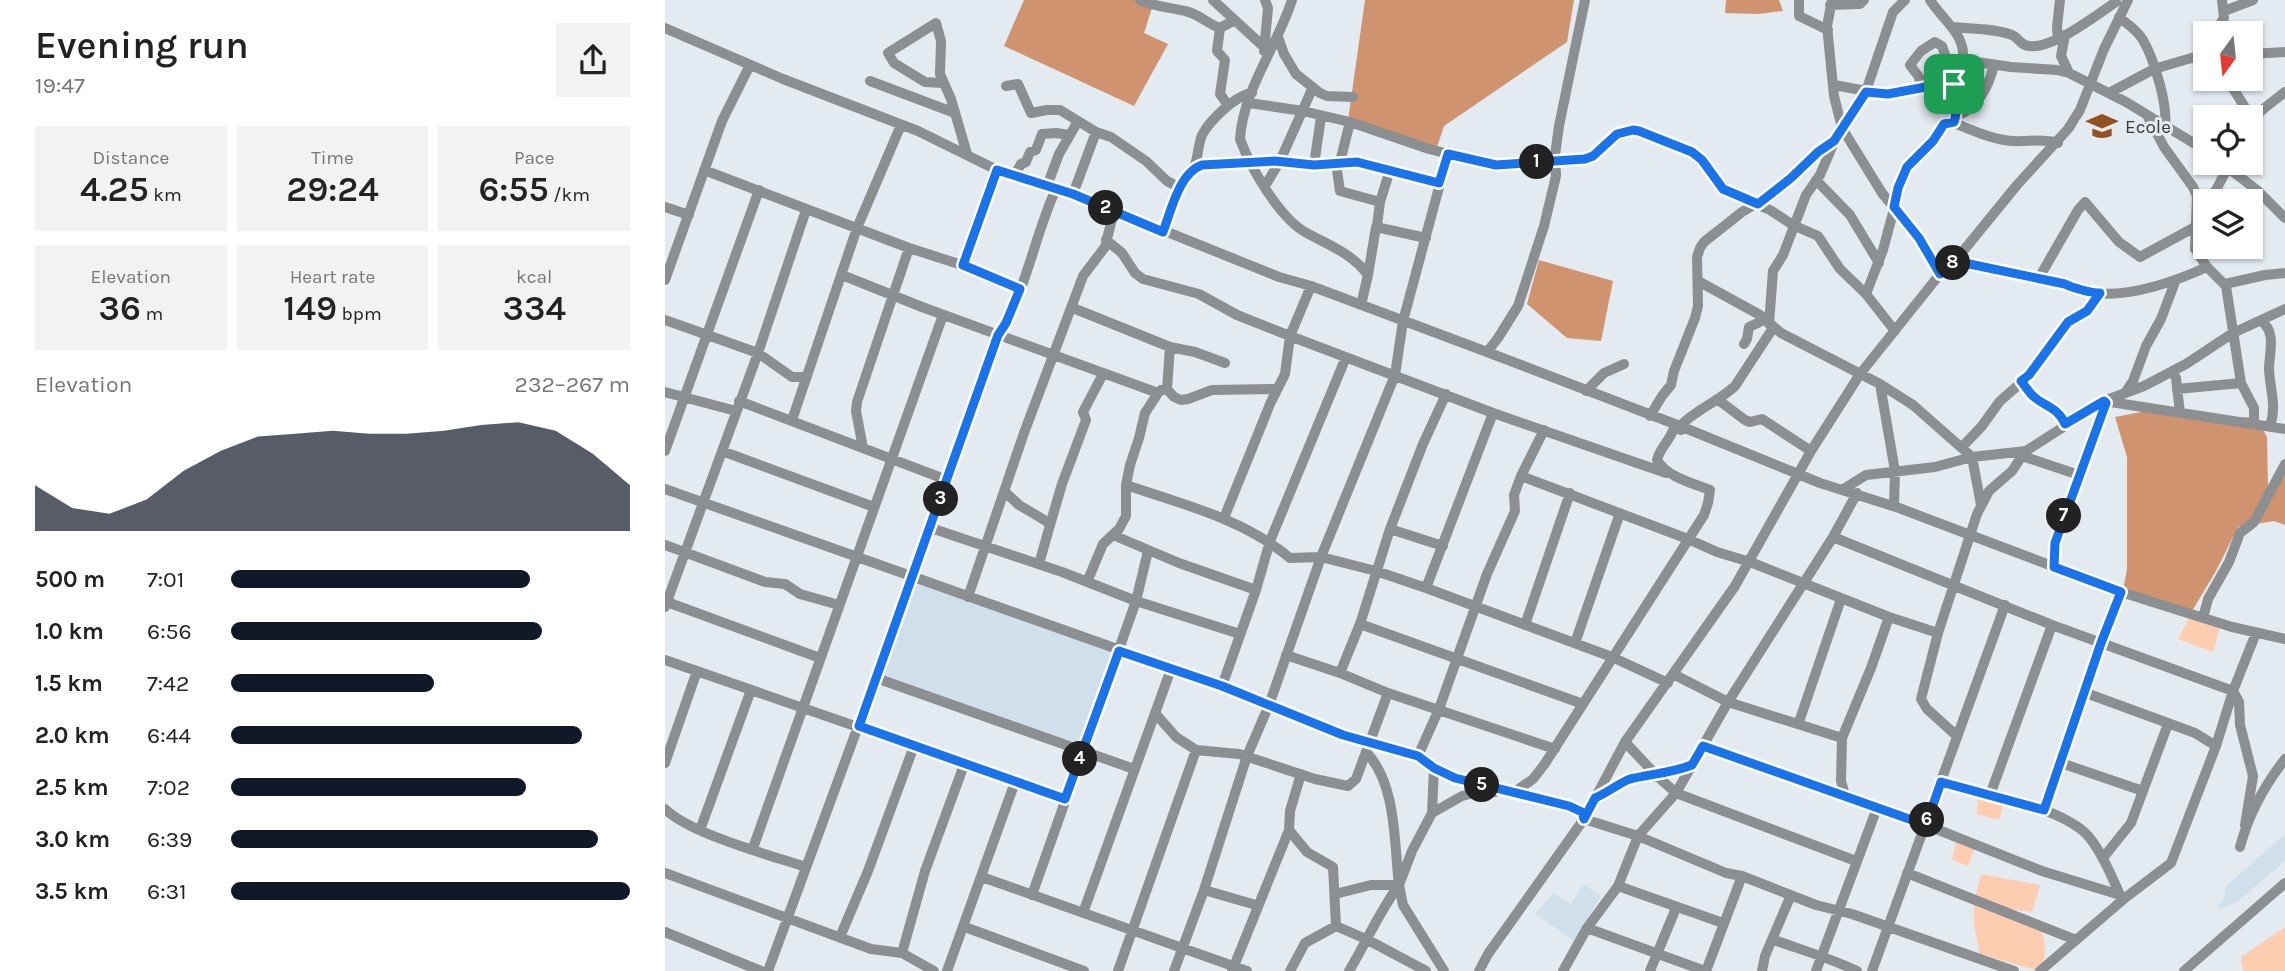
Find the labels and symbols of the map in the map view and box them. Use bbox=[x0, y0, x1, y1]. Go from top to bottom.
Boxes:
north arrow bbox=[2193, 21, 2263, 91]
pin bbox=[1924, 54, 1984, 114]
school or university icon: Ecole bbox=[2085, 109, 2119, 143]
place label: Ecole bbox=[2125, 116, 2171, 138]
pin: 1 bbox=[1519, 144, 1555, 180]
pin: 2 bbox=[1089, 190, 1123, 226]
pin: 8 bbox=[1935, 246, 1971, 280]
pin: 3 bbox=[923, 482, 959, 516]
pin: 7 bbox=[2047, 498, 2081, 534]
pin: 4 bbox=[1063, 742, 1097, 776]
pin: 5 bbox=[1465, 768, 1499, 802]
pin: 6 bbox=[1909, 802, 1945, 838]

